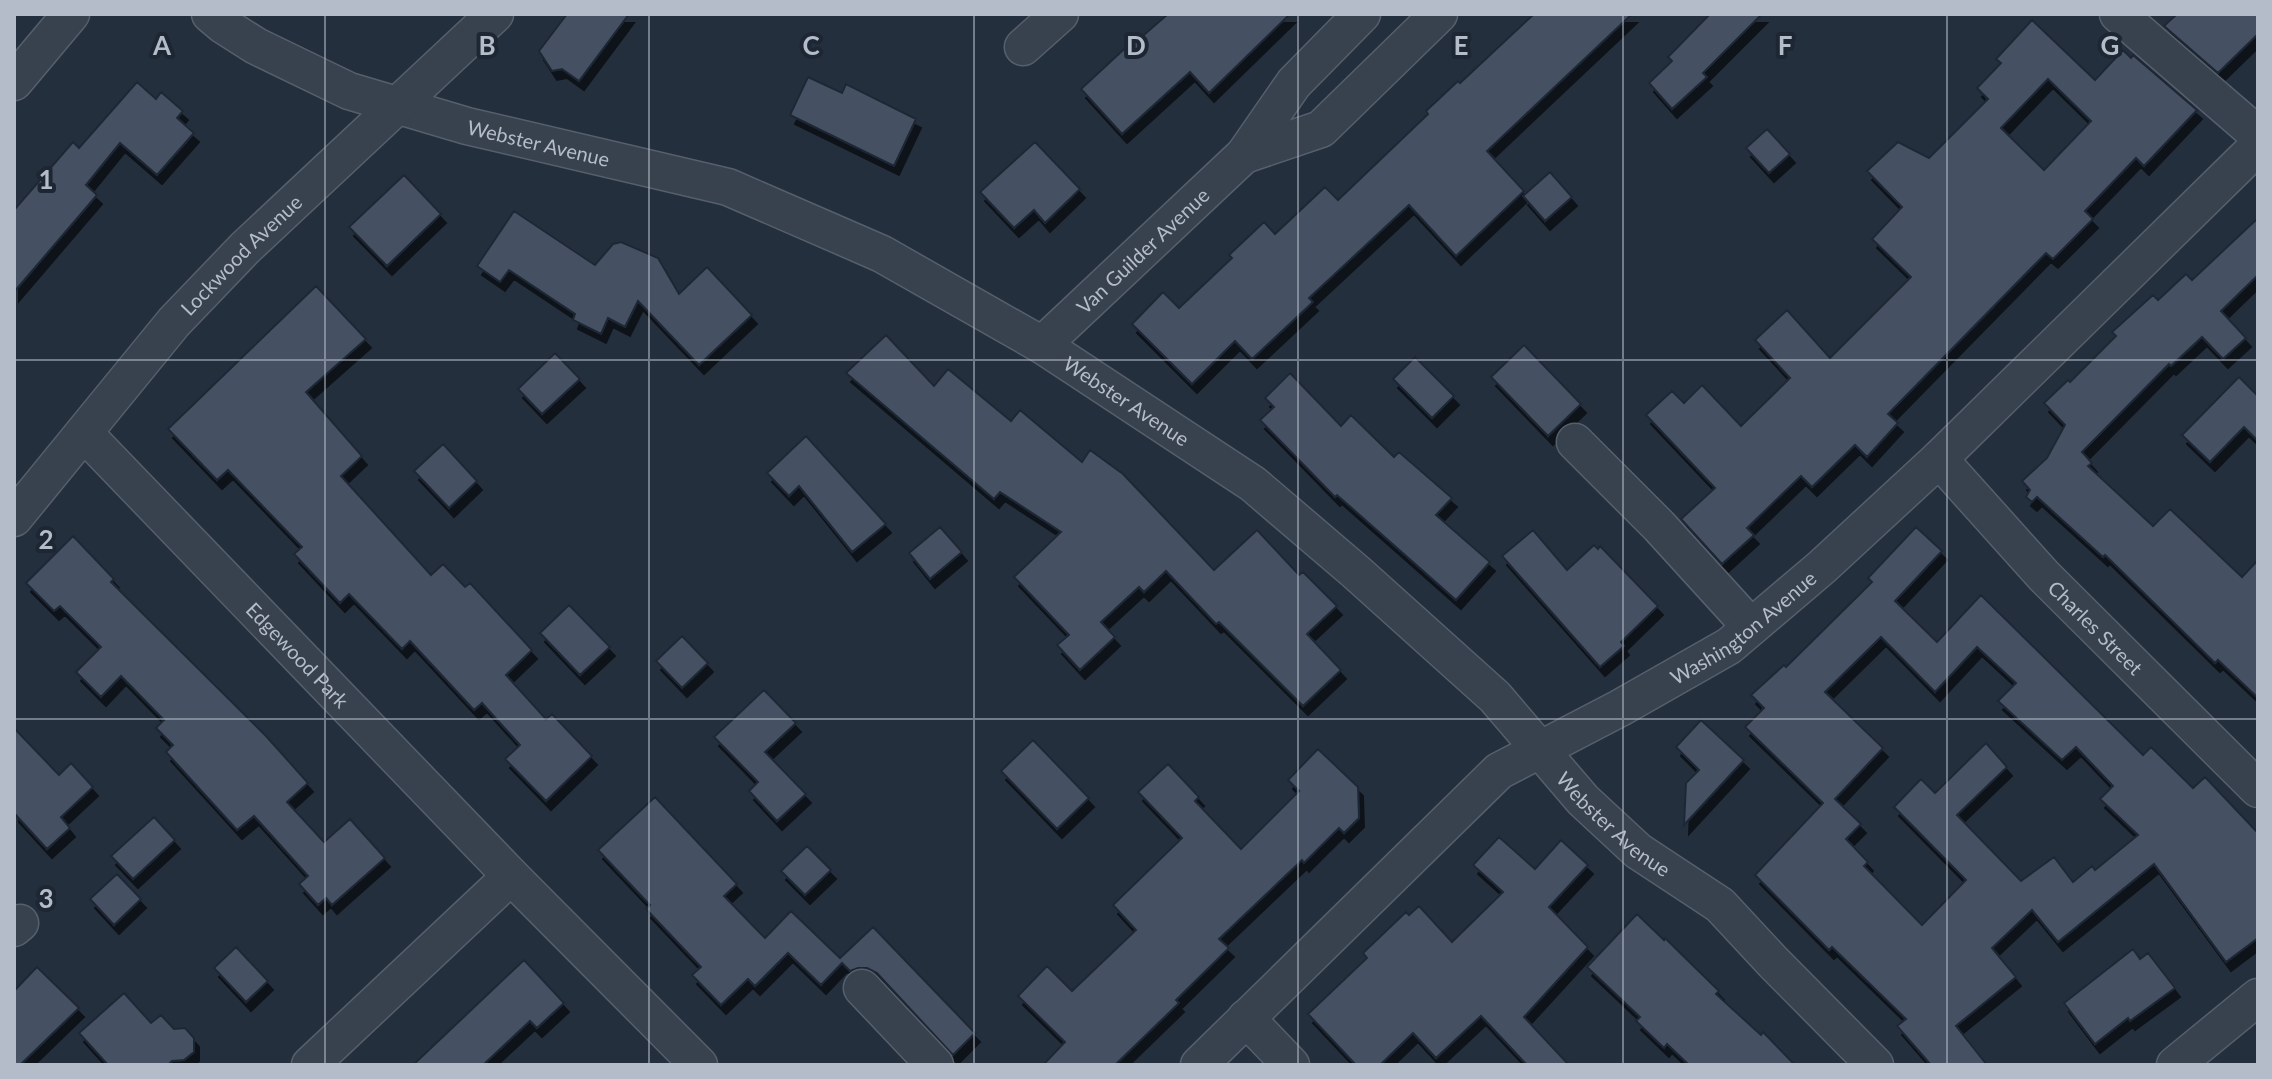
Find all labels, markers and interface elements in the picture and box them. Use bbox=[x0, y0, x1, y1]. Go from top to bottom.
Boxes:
text: A bbox=[152, 29, 172, 61]
text: B bbox=[478, 29, 496, 61]
text: C bbox=[802, 29, 820, 61]
text: D bbox=[1126, 29, 1146, 61]
text: E bbox=[1454, 29, 1468, 61]
text: F bbox=[1778, 29, 1792, 61]
text: G bbox=[2101, 29, 2119, 61]
street label: Webster Avenue bbox=[465, 114, 612, 171]
text: 1 bbox=[38, 163, 54, 195]
street label: Van Guilder Avenue bbox=[1071, 183, 1214, 318]
street label: Lockwood Avenue bbox=[175, 189, 306, 320]
street label: Webster Avenue bbox=[1059, 351, 1194, 451]
text: 2 bbox=[38, 523, 54, 555]
street label: Washington Avenue bbox=[1666, 566, 1821, 689]
street label: Charles Street bbox=[2043, 575, 2148, 679]
street label: Edgewood Park bbox=[242, 597, 354, 713]
street label: Webster Avenue bbox=[1552, 767, 1675, 881]
text: 3 bbox=[38, 882, 54, 914]

